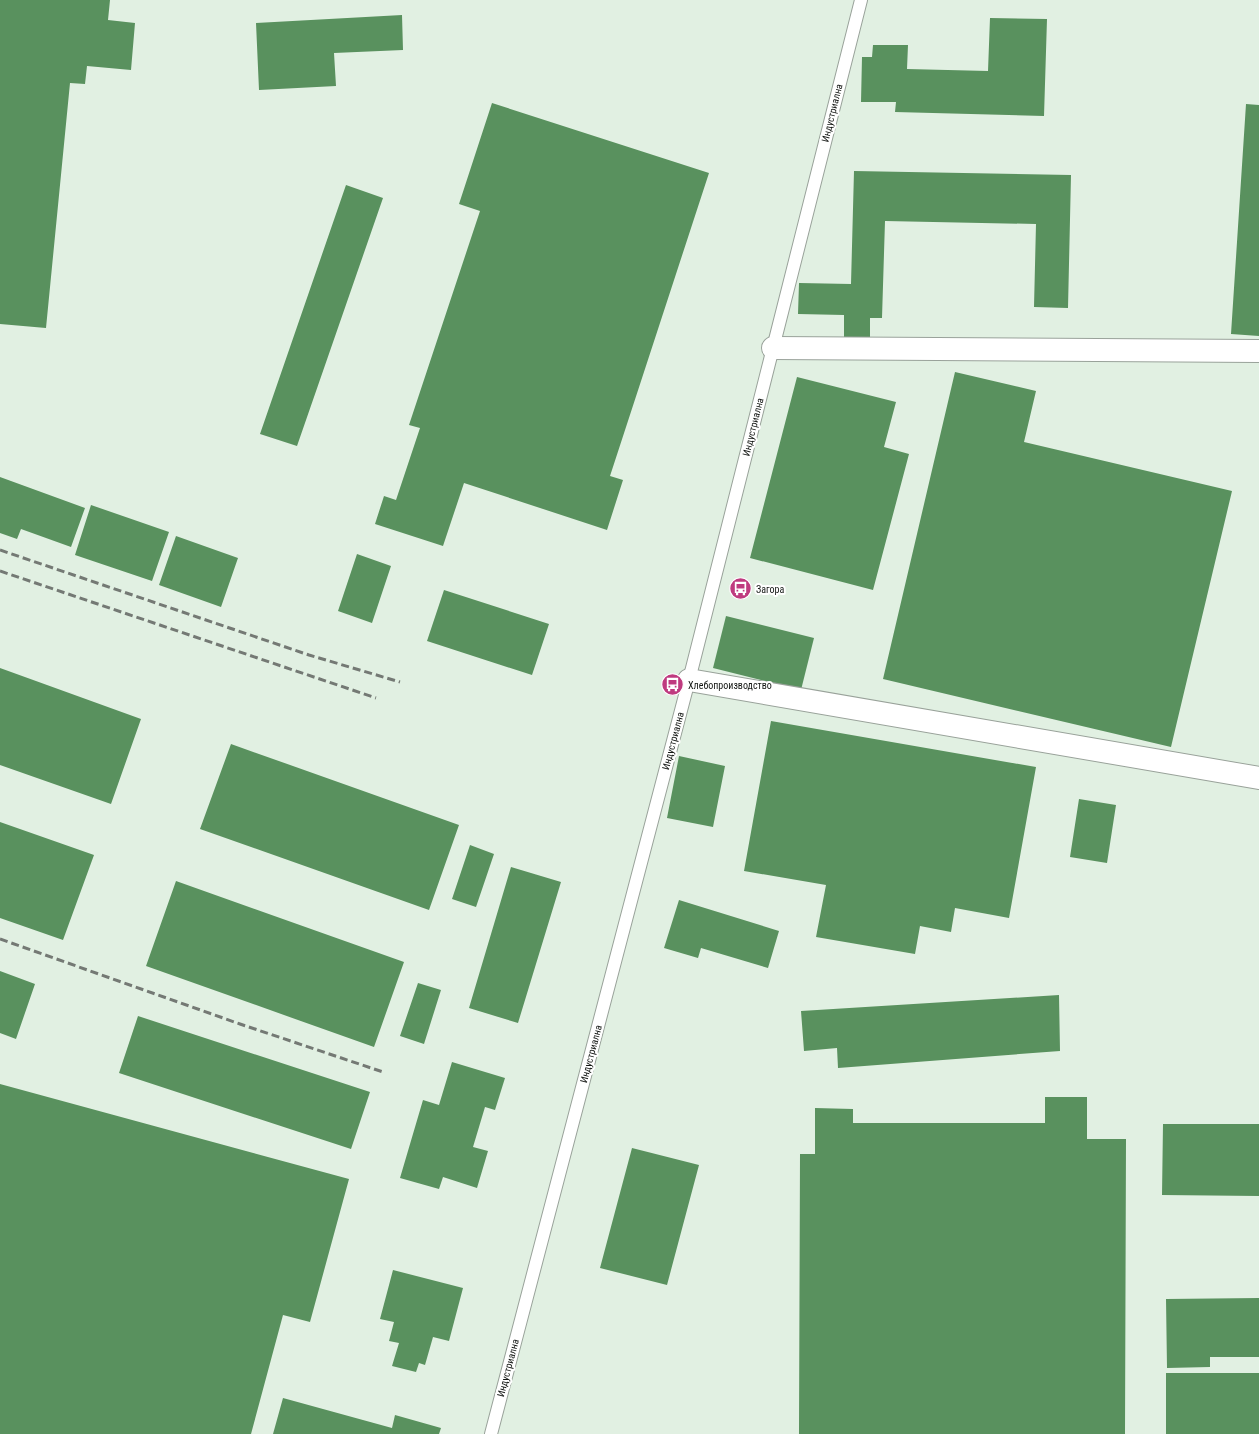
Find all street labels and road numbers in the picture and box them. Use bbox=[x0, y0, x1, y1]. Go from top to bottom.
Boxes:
street label: Индустриална bbox=[819, 83, 845, 143]
street label: Индустриална bbox=[740, 397, 766, 457]
street label: Индустриална bbox=[660, 711, 686, 771]
street label: Индустриална bbox=[578, 1024, 604, 1084]
street label: Индустриална bbox=[495, 1338, 521, 1398]

